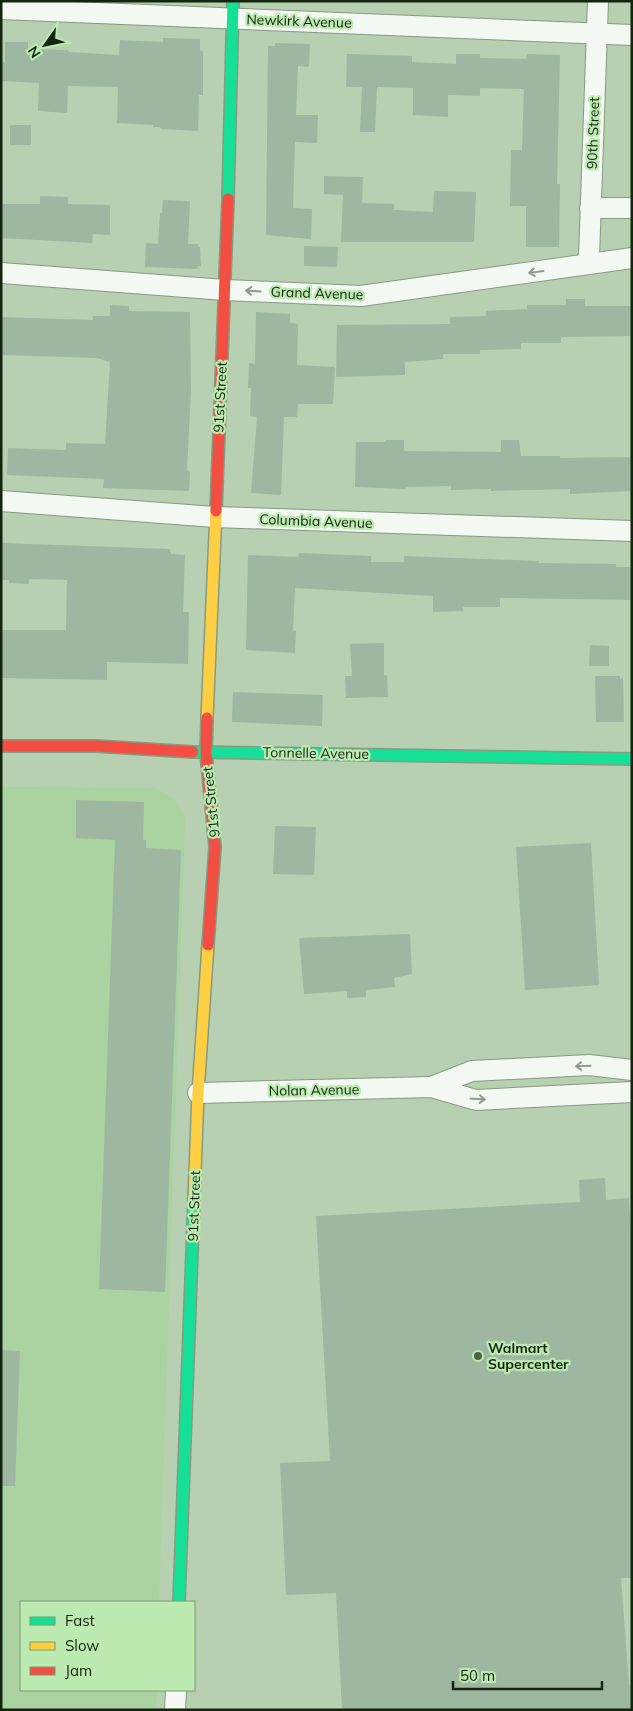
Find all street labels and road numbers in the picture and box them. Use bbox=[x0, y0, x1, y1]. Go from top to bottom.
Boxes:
street label: Newkirk Avenue bbox=[246, 10, 352, 32]
street label: 90th Street bbox=[583, 96, 603, 169]
street label: Grand Avenue bbox=[270, 282, 364, 304]
street label: 91st Street bbox=[209, 361, 231, 433]
street label: Columbia Avenue bbox=[259, 510, 373, 532]
street label: Tonnelle Avenue bbox=[263, 743, 369, 763]
street label: 91st Street bbox=[198, 766, 224, 838]
street label: Nolan Avenue bbox=[268, 1080, 360, 1100]
street label: 91st Street bbox=[184, 1170, 204, 1242]

